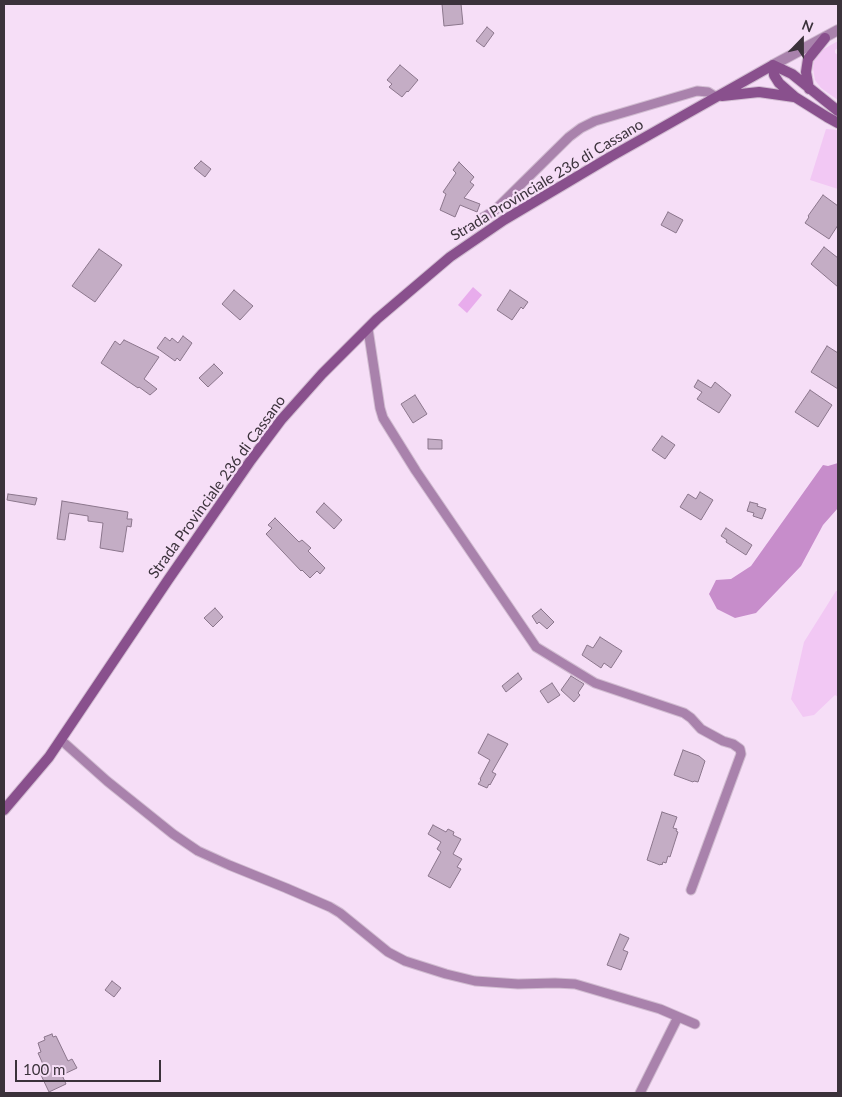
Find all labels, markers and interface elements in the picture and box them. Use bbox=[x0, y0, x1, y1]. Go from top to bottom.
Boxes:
north arrow bbox=[777, 15, 827, 65]
text: N bbox=[800, 16, 816, 36]
street label: Strada Provinciale 236 di Cassano bbox=[447, 115, 647, 245]
street label: Strada Provinciale 236 di Cassano bbox=[145, 392, 289, 582]
scale bar bbox=[18, 1050, 164, 1082]
text: 100 m bbox=[23, 1060, 65, 1078]

